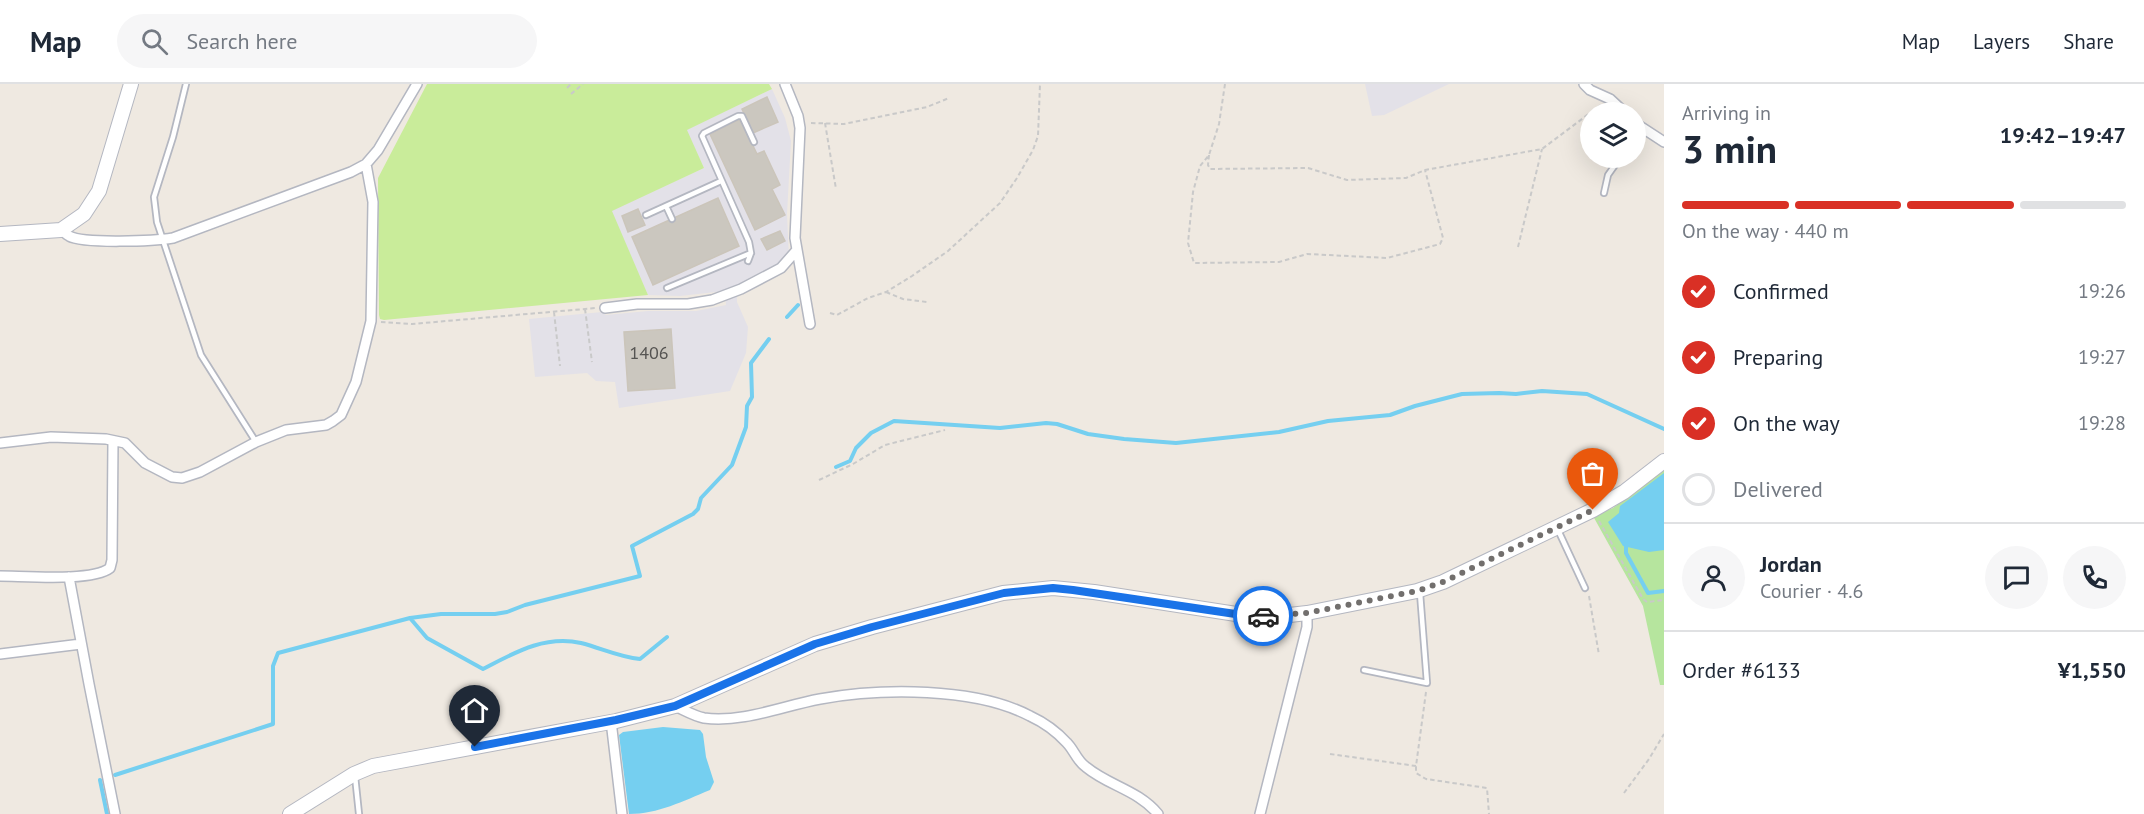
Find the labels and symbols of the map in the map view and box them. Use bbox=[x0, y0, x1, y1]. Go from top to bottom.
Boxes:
house number: 1406 bbox=[629, 341, 669, 364]
pin bbox=[1567, 448, 1618, 510]
courier bbox=[1233, 586, 1293, 646]
pin bbox=[449, 685, 500, 747]

